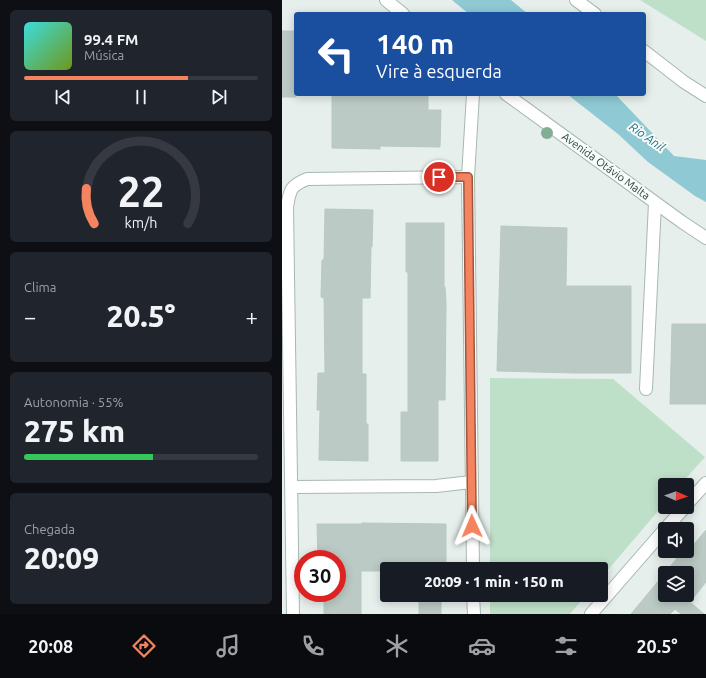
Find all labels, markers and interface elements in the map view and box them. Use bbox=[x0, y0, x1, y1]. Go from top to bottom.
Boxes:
icon: left bbox=[310, 28, 362, 80]
text: 140 m bbox=[376, 28, 454, 59]
text: 99.4 FM bbox=[84, 31, 138, 48]
text: Música bbox=[84, 48, 124, 62]
text: Vire à esquerda bbox=[376, 61, 502, 81]
icon: previous bbox=[52, 86, 74, 108]
icon: pause bbox=[130, 86, 152, 108]
icon: next bbox=[208, 86, 230, 108]
water label: Rio Anil bbox=[627, 120, 668, 154]
street label: Avenida Otávio Malta bbox=[560, 130, 652, 202]
pin bbox=[422, 160, 456, 194]
icon: arrive bbox=[428, 166, 450, 188]
text: 22 bbox=[118, 168, 164, 215]
text: km/h bbox=[125, 215, 157, 231]
text: Clima bbox=[24, 280, 56, 294]
text: 20.5° bbox=[106, 299, 176, 333]
text: − bbox=[24, 304, 36, 329]
text: + bbox=[246, 304, 258, 329]
text: Autonomia · 55% bbox=[24, 395, 123, 409]
text: 275 km bbox=[24, 414, 125, 448]
north arrow bbox=[658, 478, 694, 514]
map controls bbox=[658, 478, 694, 602]
position arrow bbox=[451, 505, 493, 547]
text: Chegada bbox=[24, 522, 75, 536]
button: sound bbox=[658, 522, 694, 558]
text: 20:09 bbox=[24, 541, 99, 575]
speed limit sign: 30 bbox=[294, 550, 346, 602]
button: layers bbox=[658, 566, 694, 602]
text: 20:09 · 1 min · 150 m bbox=[424, 573, 564, 590]
icon: directions bbox=[130, 632, 158, 660]
icon: music bbox=[214, 632, 242, 660]
icon: phone bbox=[299, 632, 327, 660]
icon: climate bbox=[383, 632, 411, 660]
icon: car bbox=[468, 632, 496, 660]
icon: filters bbox=[552, 632, 580, 660]
text: 20:08 bbox=[28, 636, 73, 656]
text: 20.5° bbox=[636, 636, 678, 656]

